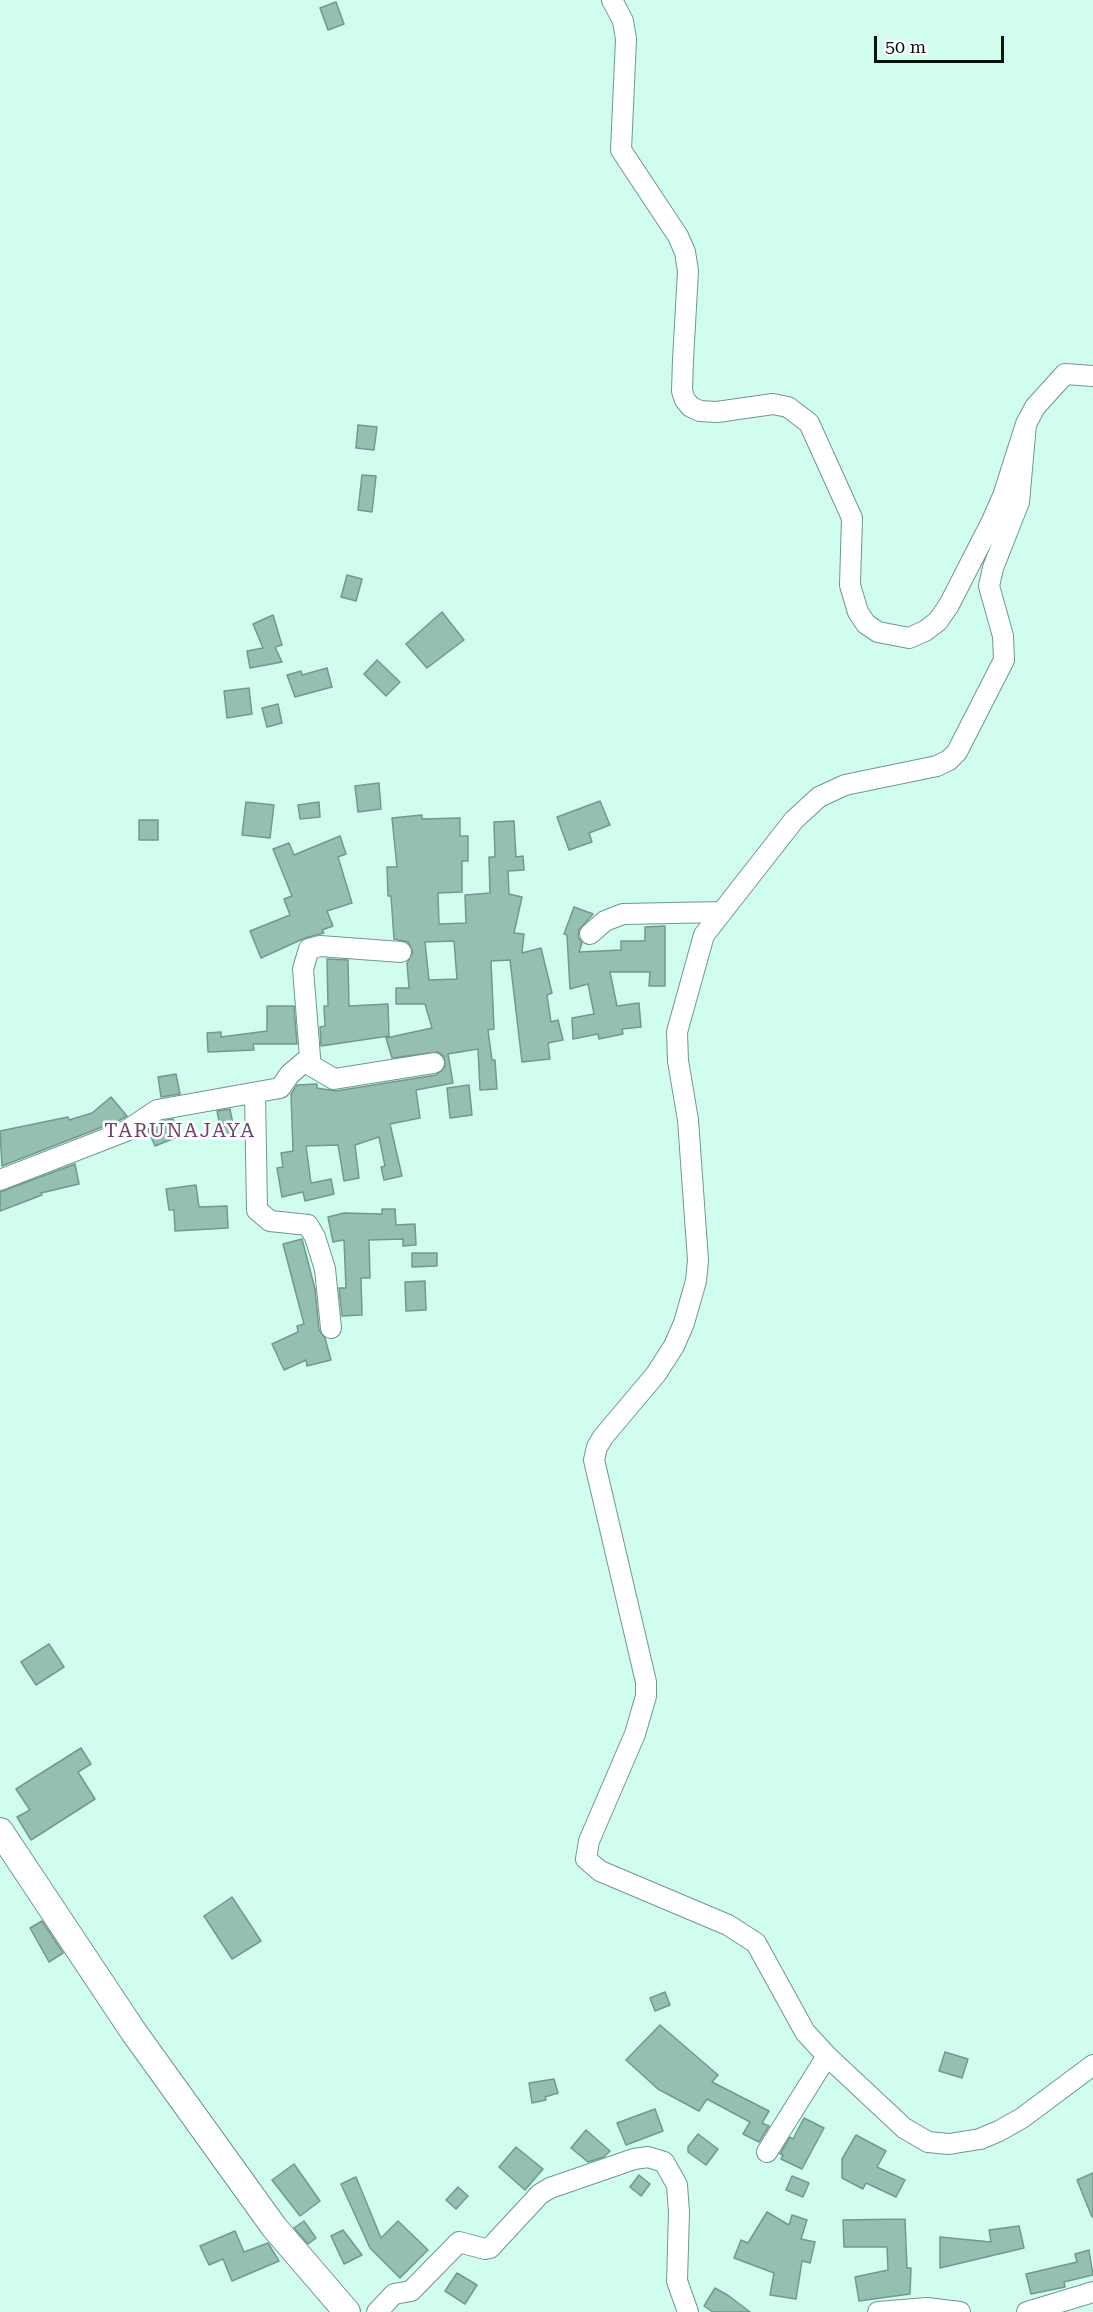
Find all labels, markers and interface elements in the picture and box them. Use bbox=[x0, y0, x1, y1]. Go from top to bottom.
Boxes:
scale bar bbox=[877, 24, 1008, 62]
text: 50 m bbox=[885, 36, 926, 57]
district label: TARUNAJAYA bbox=[104, 1119, 256, 1143]

